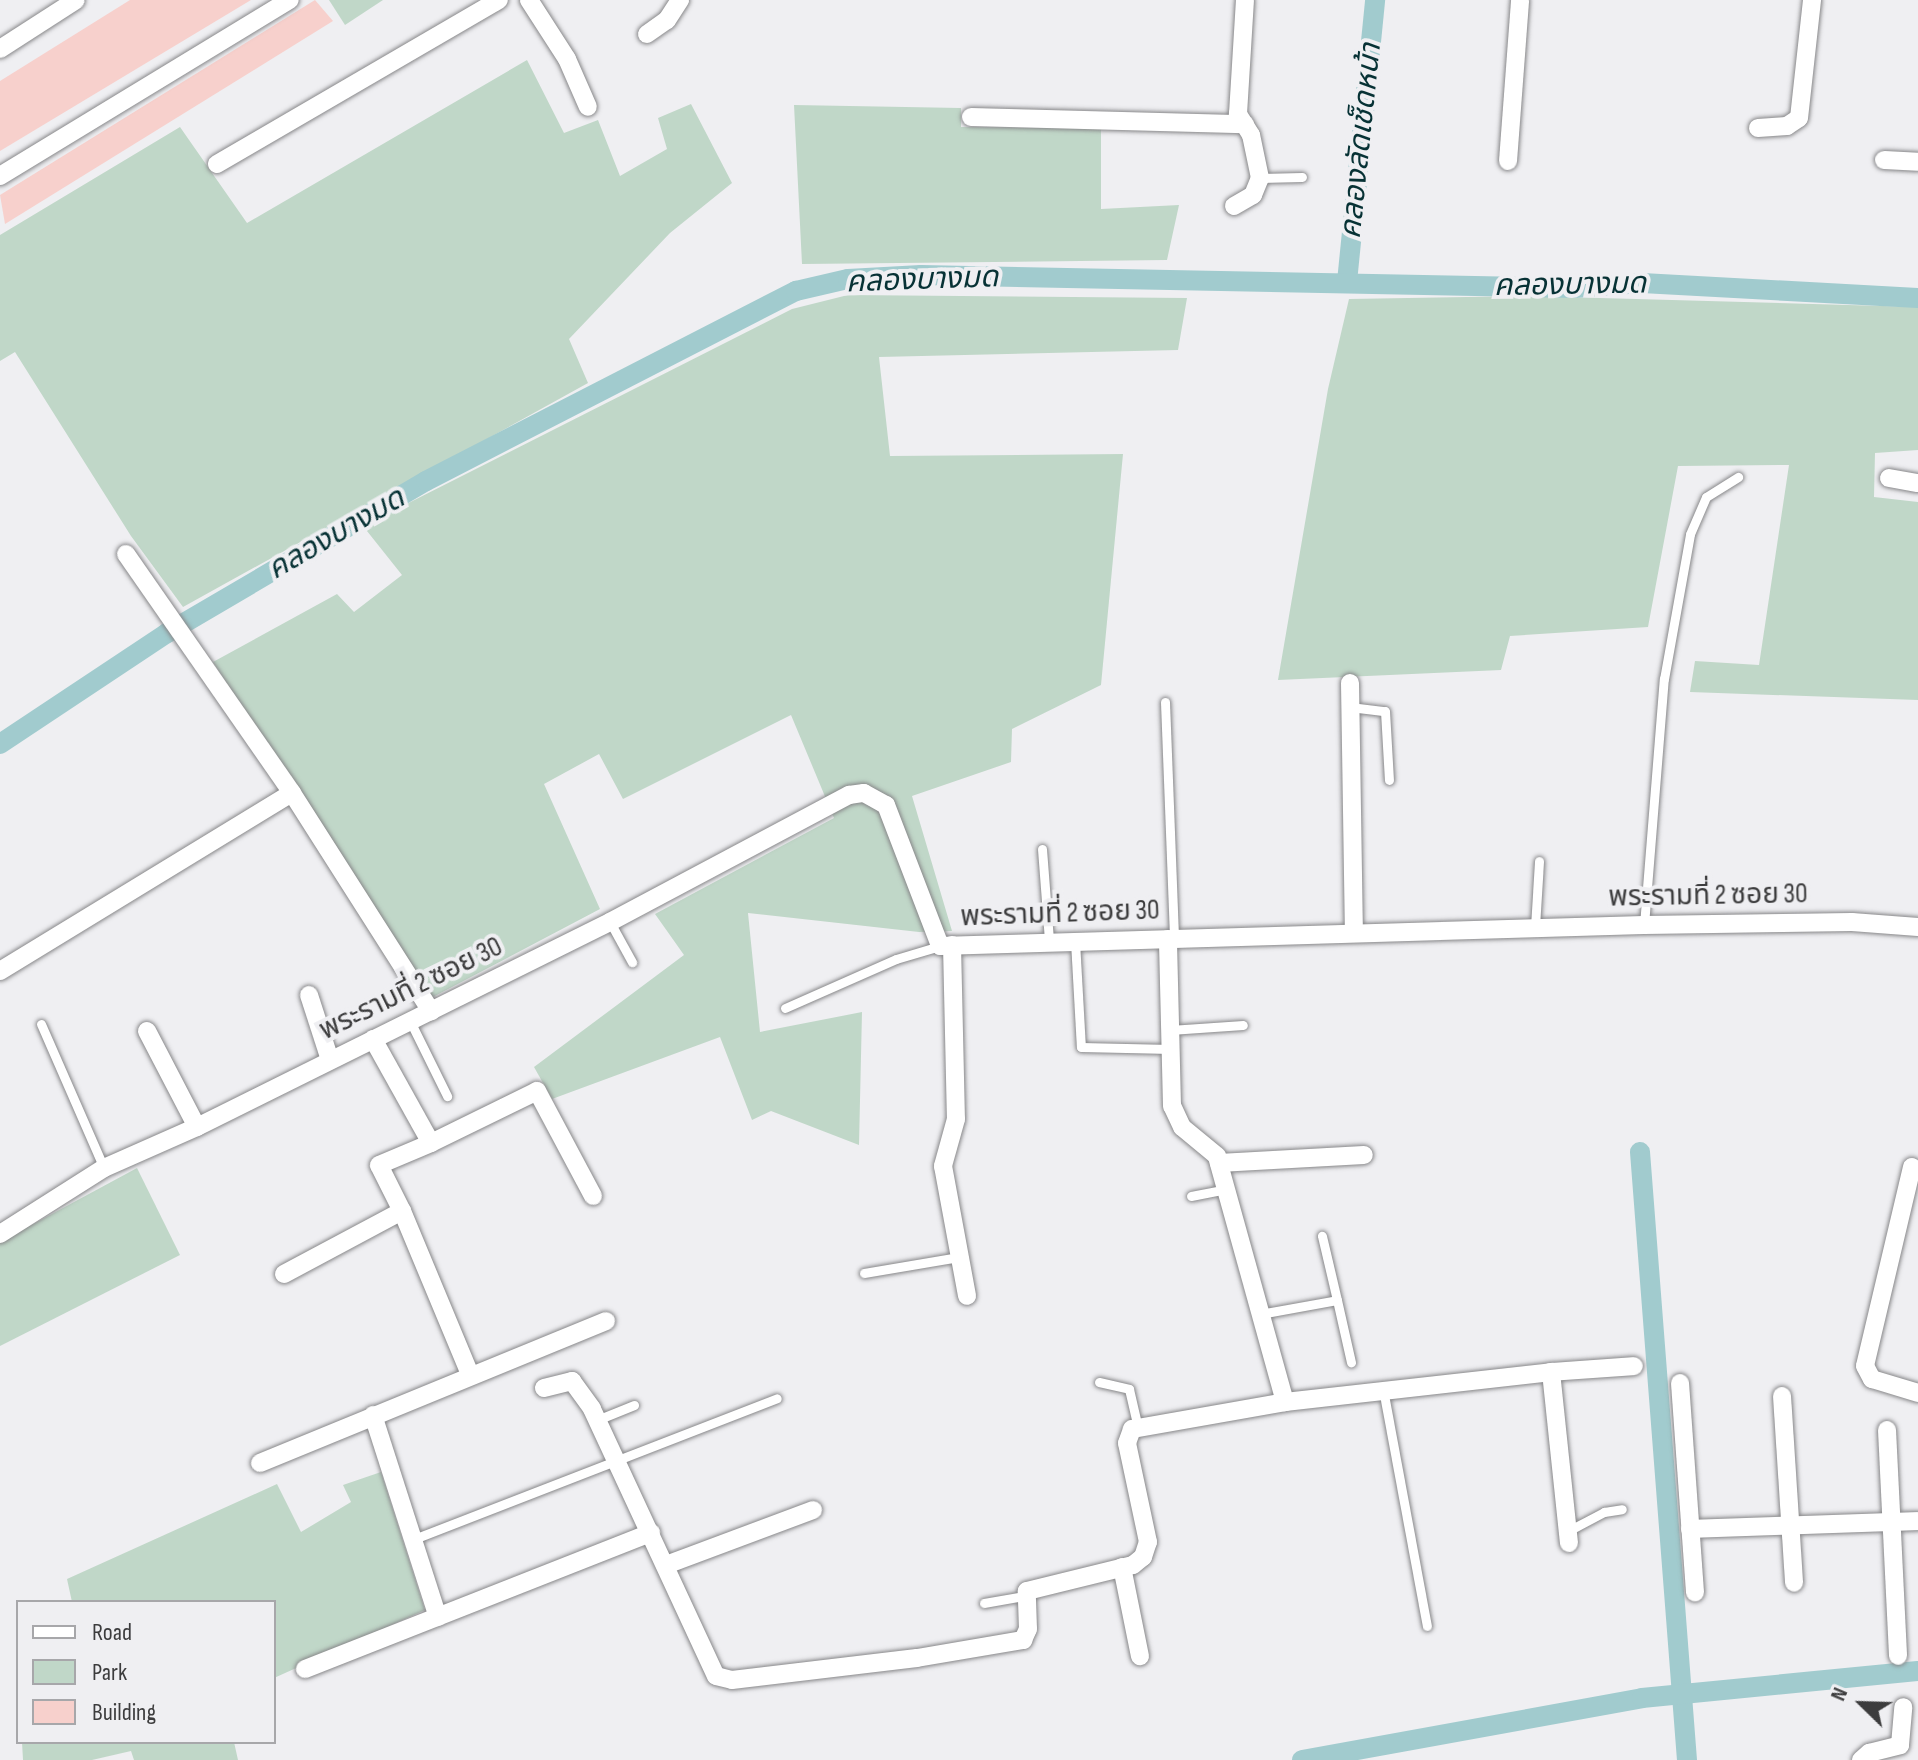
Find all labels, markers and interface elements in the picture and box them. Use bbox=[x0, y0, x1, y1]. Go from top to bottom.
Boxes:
water label: คลองลัดเช็ดหน้า bbox=[1333, 42, 1389, 240]
water label: คลองบางมด bbox=[845, 259, 999, 301]
water label: คลองบางมด bbox=[1494, 266, 1646, 304]
water label: คลองบางมด bbox=[261, 480, 411, 588]
street label: พระรามที่ 2 ซอย 30 bbox=[1608, 877, 1808, 915]
street label: พระรามที่ 2 ซอย 30 bbox=[960, 894, 1160, 934]
street label: พระรามที่ 2 ซอย 30 bbox=[314, 930, 508, 1048]
legend bbox=[16, 1600, 276, 1744]
text: Road bbox=[92, 1618, 132, 1647]
text: Park bbox=[92, 1658, 127, 1687]
north arrow bbox=[1822, 1664, 1902, 1744]
text: N bbox=[1825, 1684, 1854, 1705]
text: Building bbox=[92, 1698, 156, 1727]

